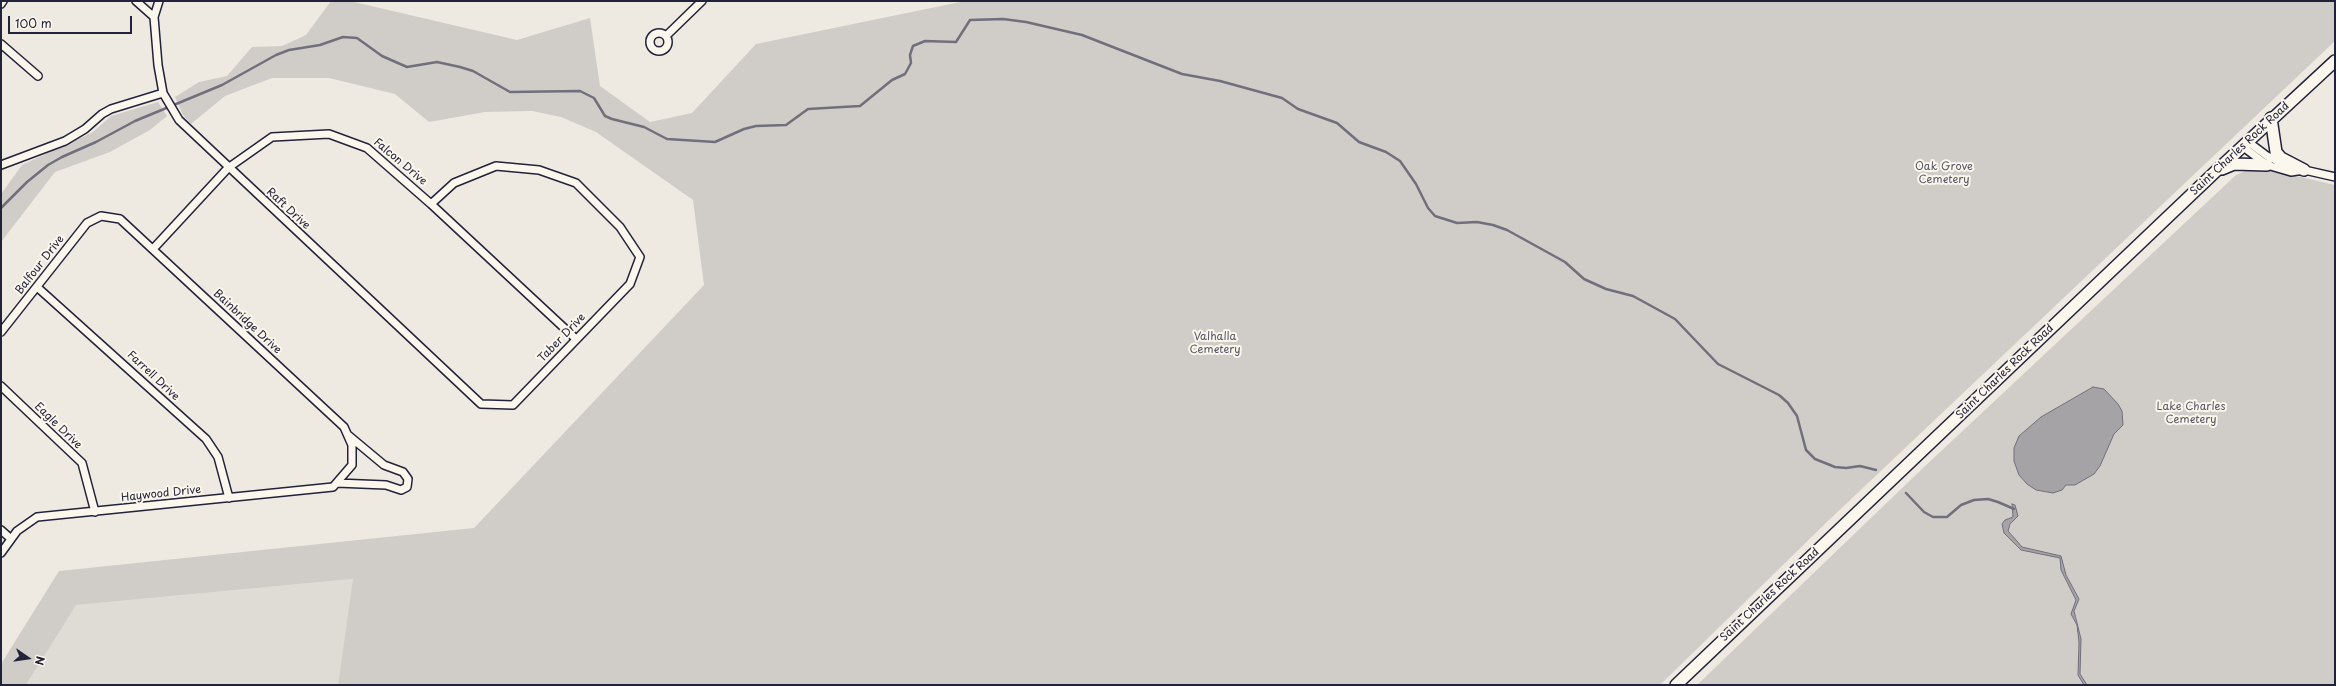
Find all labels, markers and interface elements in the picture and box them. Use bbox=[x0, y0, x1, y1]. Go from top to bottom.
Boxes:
scale bar bbox=[10, 8, 134, 34]
text: 100 m bbox=[15, 14, 52, 32]
street label: Saint Charles Rock Road bbox=[2188, 100, 2292, 198]
street label: Falcon Drive bbox=[371, 136, 429, 188]
park label: Oak Grove Cemetery bbox=[1915, 160, 1973, 186]
street label: Raft Drive bbox=[264, 186, 312, 232]
street label: Balfour Drive bbox=[13, 233, 67, 297]
street label: Bainbridge Drive bbox=[210, 287, 284, 357]
street label: Taber Drive bbox=[536, 311, 588, 365]
street label: Saint Charles Rock Road bbox=[1953, 322, 2057, 422]
park label: Valhalla Cemetery bbox=[1189, 330, 1241, 356]
street label: Farrell Drive bbox=[124, 349, 182, 403]
street label: Eagle Drive bbox=[32, 400, 84, 452]
park label: Lake Charles Cemetery bbox=[2156, 400, 2226, 426]
street label: Haywood Drive bbox=[120, 483, 202, 505]
street label: Saint Charles Rock Road bbox=[1718, 546, 1822, 644]
north arrow bbox=[8, 638, 48, 678]
text: N bbox=[31, 655, 49, 667]

